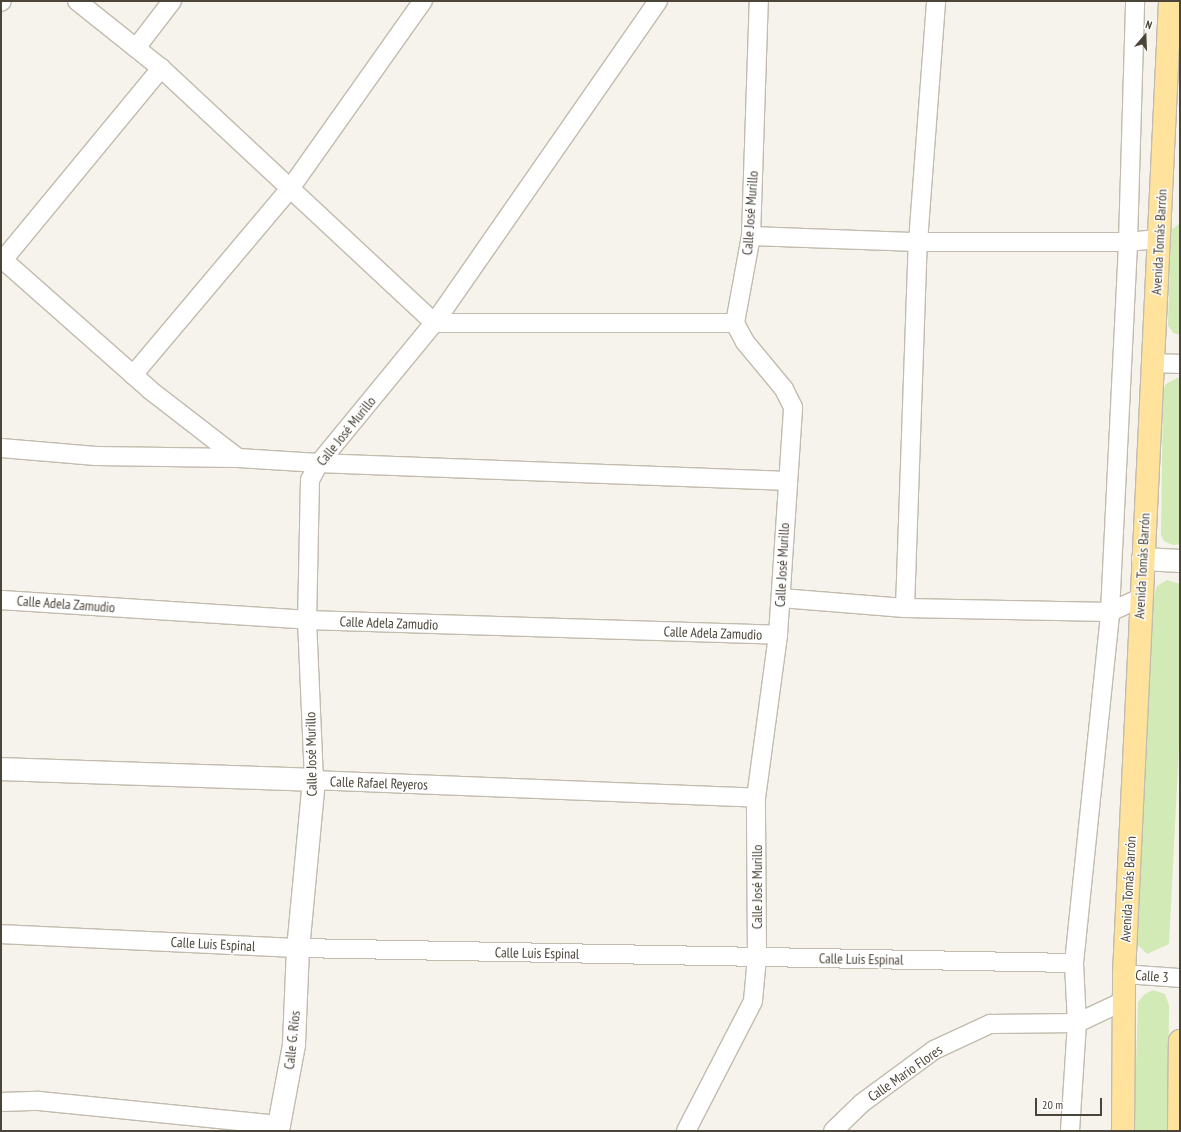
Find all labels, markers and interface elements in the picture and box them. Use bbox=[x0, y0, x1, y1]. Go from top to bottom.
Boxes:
north arrow bbox=[1125, 16, 1165, 56]
text: N bbox=[1144, 17, 1154, 32]
street label: Calle José Murillo bbox=[739, 170, 761, 256]
street label: Avenida Tomás Barrón bbox=[1148, 188, 1170, 296]
street label: Calle José Murillo bbox=[313, 393, 379, 469]
street label: Avenida Tomás Barrón bbox=[1131, 512, 1153, 620]
street label: Calle José Murillo bbox=[771, 522, 793, 608]
street label: Calle Adela Zamudio bbox=[16, 592, 116, 616]
street label: Calle Adela Zamudio bbox=[339, 613, 439, 633]
street label: Calle Adela Zamudio bbox=[663, 623, 763, 643]
street label: Calle José Murillo bbox=[302, 712, 320, 796]
street label: Calle Rafael Reyeros bbox=[330, 773, 428, 793]
street label: Avenida Tomás Barrón bbox=[1117, 835, 1139, 943]
street label: Calle José Murillo bbox=[749, 845, 765, 929]
street label: Calle Luis Espinal bbox=[170, 933, 256, 955]
street label: Calle Luis Espinal bbox=[495, 944, 579, 962]
street label: Calle Luis Espinal bbox=[819, 950, 903, 968]
street label: Calle 3 bbox=[1135, 966, 1169, 986]
street label: Calle G. Ríos bbox=[281, 1009, 303, 1071]
street label: Calle Mario Flores bbox=[865, 1041, 945, 1105]
scale bar bbox=[1037, 1090, 1104, 1116]
text: 20 m bbox=[1042, 1097, 1063, 1112]

